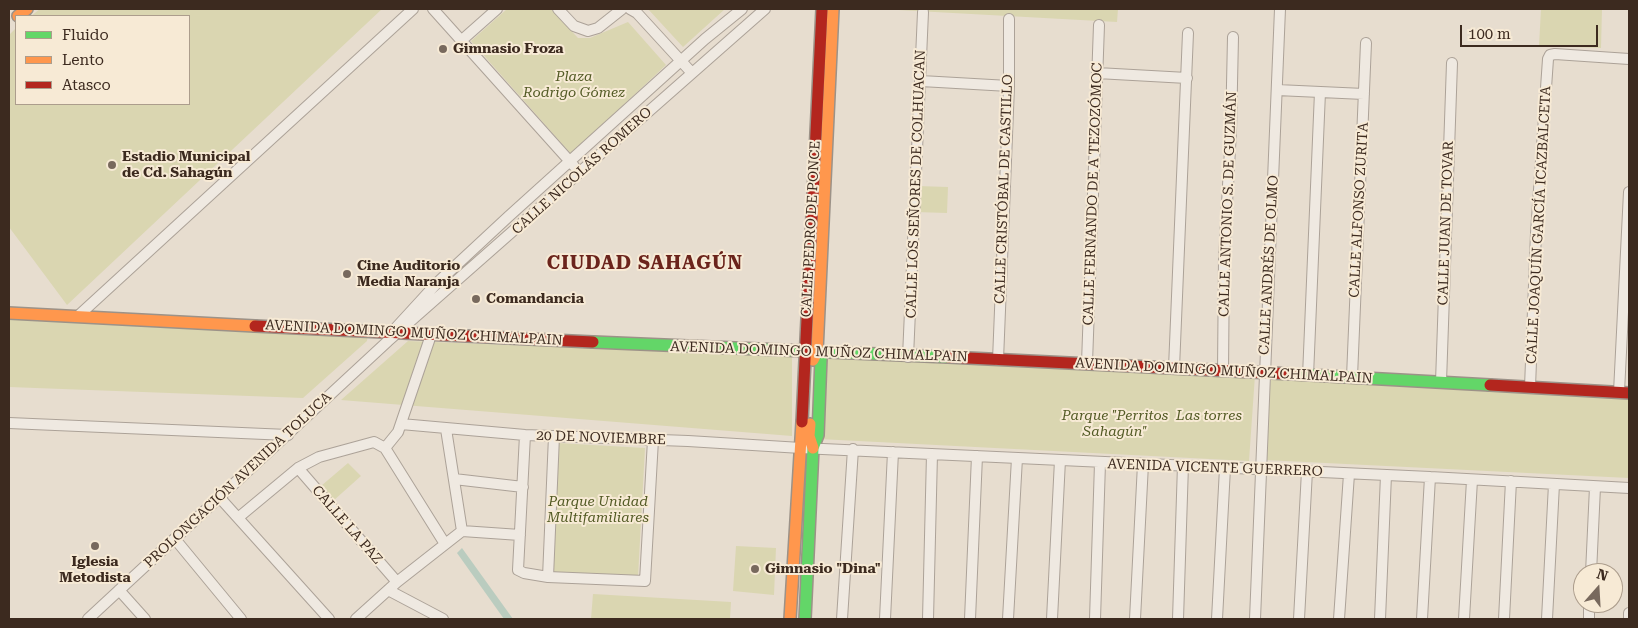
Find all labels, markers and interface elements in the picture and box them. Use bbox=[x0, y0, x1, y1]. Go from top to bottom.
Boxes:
legend bbox=[15, 15, 190, 105]
scale bar bbox=[1463, 15, 1600, 47]
text: 100 m bbox=[1468, 25, 1511, 43]
text: Fluido bbox=[62, 26, 109, 44]
place label: Gimnasio Froza bbox=[453, 41, 563, 57]
marker: Gimnasio Froza bbox=[437, 43, 449, 55]
street label: CALLE LOS SEÑORES DE COLHUACAN bbox=[903, 49, 929, 319]
text: Lento bbox=[62, 51, 104, 69]
street label: CALLE FERNANDO DE A TEZOZÓMOC bbox=[1080, 62, 1106, 326]
park label: Plaza Rodrigo Gómez bbox=[523, 69, 625, 102]
street label: CALLE CRISTÓBAL DE CASTILLO bbox=[992, 74, 1016, 304]
text: Atasco bbox=[62, 76, 111, 94]
street label: CALLE JOAQUÍN GARCÍA ICAZBALCETA bbox=[1523, 86, 1555, 364]
street label: CALLE ANTONIO S. DE GUZMÁN bbox=[1216, 91, 1240, 317]
street label: CALLE NICOLÁS ROMERO bbox=[509, 104, 655, 238]
street label: CALLE ALFONSO ZURITA bbox=[1346, 122, 1372, 298]
street label: CALLE PEDRO DE PONCE bbox=[798, 140, 824, 318]
street label: CALLE JUAN DE TOVAR bbox=[1435, 140, 1457, 306]
place label: Estadio Municipal de Cd. Sahagún bbox=[122, 149, 250, 182]
marker: Estadio Municipal de Cd. Sahagún bbox=[106, 159, 118, 171]
street label: CALLE ANDRÉS DE OLMO bbox=[1256, 175, 1282, 355]
district label: CIUDAD SAHAGÚN bbox=[545, 252, 745, 274]
place label: Cine Auditorio Media Naranja bbox=[357, 258, 460, 290]
marker: Cine Auditorio Media Naranja bbox=[341, 268, 353, 280]
place label: Comandancia bbox=[486, 291, 584, 307]
marker: Comandancia bbox=[470, 293, 482, 305]
street label: AVENIDA DOMINGO MUÑOZ CHIMALPAIN bbox=[265, 317, 563, 349]
street label: AVENIDA DOMINGO MUÑOZ CHIMALPAIN bbox=[670, 338, 968, 366]
street label: AVENIDA DOMINGO MUÑOZ CHIMALPAIN bbox=[1075, 355, 1373, 387]
street label: PROLONGACIÓN AVENIDA TOLUCA bbox=[141, 389, 335, 571]
park label: Parque "Perritos Sahagún" bbox=[1062, 408, 1168, 441]
park label: Las torres bbox=[1176, 408, 1242, 424]
street label: 20 DE NOVIEMBRE bbox=[536, 427, 666, 449]
street label: AVENIDA VICENTE GUERRERO bbox=[1107, 456, 1323, 480]
street label: CALLE LA PAZ bbox=[308, 482, 386, 568]
park label: Parque Unidad Multifamiliares bbox=[547, 494, 649, 526]
marker: Iglesia Metodista bbox=[89, 540, 101, 552]
place label: Iglesia Metodista bbox=[59, 554, 131, 586]
place label: Gimnasio "Dina" bbox=[765, 561, 881, 577]
marker: Gimnasio "Dina" bbox=[749, 563, 761, 575]
north arrow bbox=[1573, 563, 1623, 613]
text: N bbox=[1595, 565, 1610, 584]

